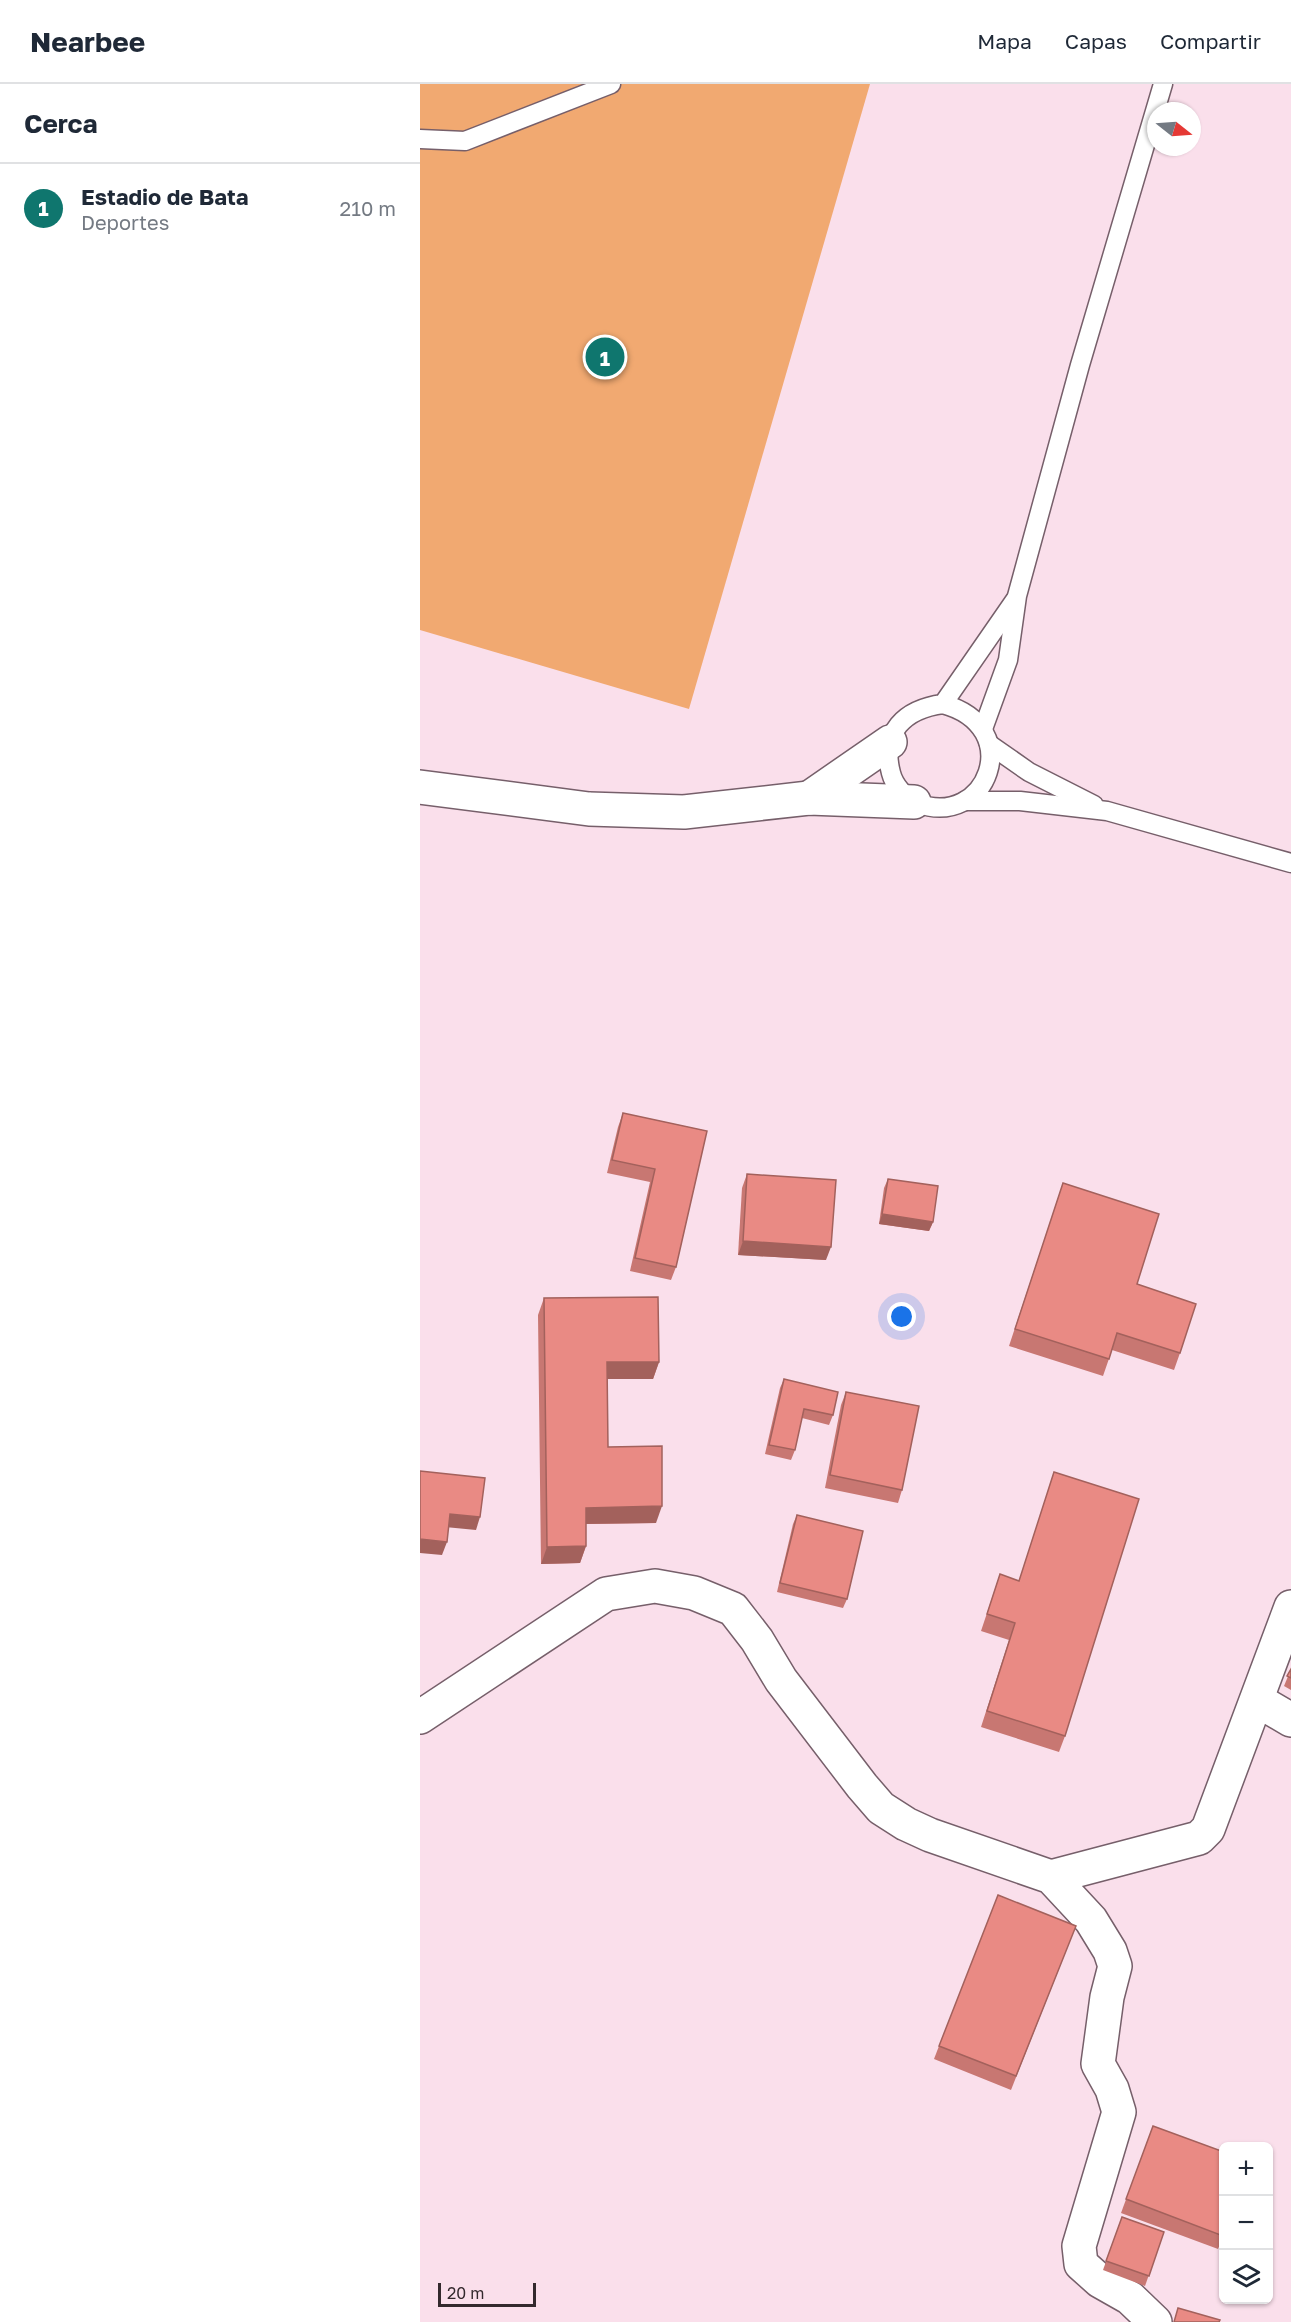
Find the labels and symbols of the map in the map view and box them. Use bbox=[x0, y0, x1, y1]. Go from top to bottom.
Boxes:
north arrow bbox=[1147, 102, 1201, 156]
pin: 1 bbox=[586, 334, 624, 380]
your location bbox=[887, 1302, 916, 1331]
scale bar bbox=[438, 2280, 536, 2308]

